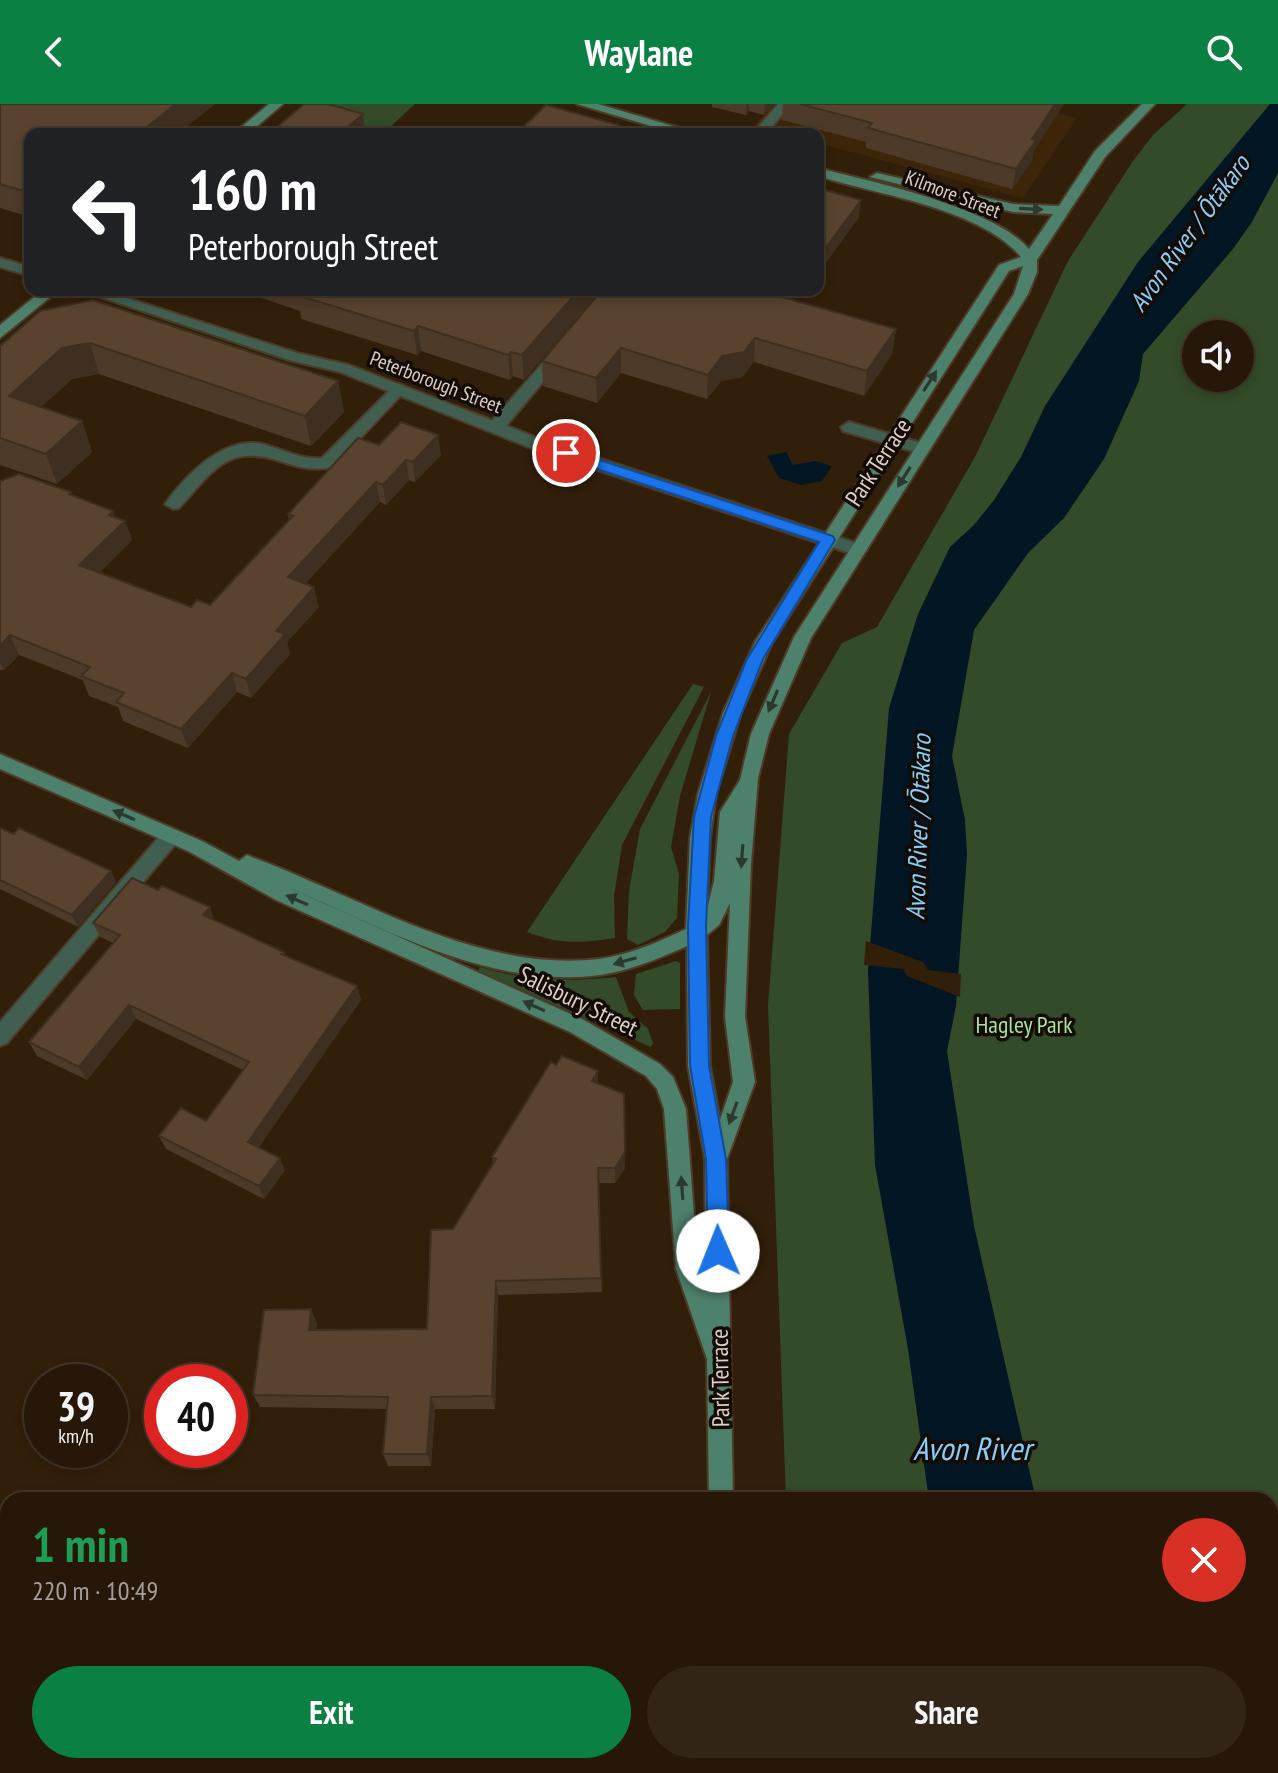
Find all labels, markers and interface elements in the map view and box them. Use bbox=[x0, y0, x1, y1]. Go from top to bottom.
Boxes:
text: Waylane bbox=[585, 29, 693, 76]
icon: back bbox=[32, 30, 76, 74]
icon: search bbox=[1202, 30, 1246, 74]
water label: Avon River / Ōtākaro bbox=[1121, 147, 1258, 318]
text: 160 m bbox=[188, 153, 317, 225]
icon: left bbox=[56, 160, 160, 264]
street label: Kilmore Street bbox=[902, 164, 1005, 224]
one-way arrow bbox=[1019, 203, 1044, 216]
text: Peterborough Street bbox=[188, 223, 438, 270]
map controls bbox=[1182, 320, 1254, 392]
button: sound bbox=[1182, 320, 1254, 392]
street label: Peterborough Street bbox=[366, 345, 506, 419]
one-way arrow bbox=[923, 370, 937, 392]
street label: Park Terrace bbox=[838, 412, 918, 512]
pin bbox=[532, 419, 600, 487]
icon: arrive bbox=[544, 431, 588, 475]
one-way arrow bbox=[896, 467, 911, 488]
one-way arrow bbox=[766, 689, 779, 713]
water label: Avon River / Ōtākaro bbox=[898, 732, 938, 920]
one-way arrow bbox=[112, 808, 136, 822]
one-way arrow bbox=[735, 844, 748, 869]
one-way arrow bbox=[285, 893, 309, 907]
one-way arrow bbox=[613, 955, 637, 968]
street label: Salisbury Street bbox=[513, 959, 643, 1043]
one-way arrow bbox=[522, 1000, 546, 1013]
park label: Hagley Park bbox=[975, 1009, 1073, 1040]
one-way arrow bbox=[726, 1101, 739, 1125]
one-way arrow bbox=[675, 1175, 688, 1200]
position arrow bbox=[676, 1209, 760, 1293]
street label: Park Terrace bbox=[704, 1328, 736, 1428]
speed limit sign: 40 bbox=[144, 1364, 248, 1468]
text: 39 bbox=[57, 1380, 95, 1432]
text: km/h bbox=[58, 1423, 94, 1449]
water label: Avon River bbox=[913, 1427, 1035, 1469]
text: 1 min bbox=[32, 1513, 129, 1575]
button: close bbox=[1162, 1518, 1246, 1602]
text: 220 m · 10:49 bbox=[32, 1574, 158, 1607]
button: Exit bbox=[32, 1666, 631, 1758]
button: Share bbox=[647, 1666, 1246, 1758]

